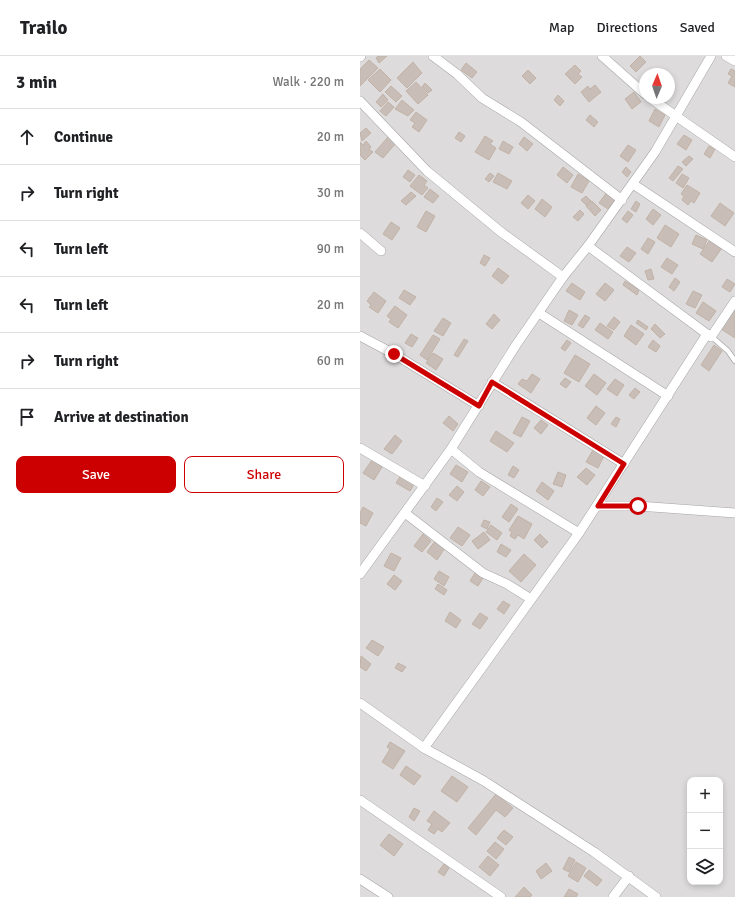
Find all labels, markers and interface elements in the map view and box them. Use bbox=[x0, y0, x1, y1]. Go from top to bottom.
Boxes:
text: Trailo bbox=[20, 16, 67, 40]
text: Map bbox=[549, 19, 575, 36]
text: Directions bbox=[597, 19, 658, 36]
text: Saved bbox=[680, 19, 715, 36]
north arrow bbox=[639, 68, 675, 104]
text: 3 min bbox=[16, 72, 57, 93]
text: Walk · 220 m bbox=[273, 74, 344, 90]
icon: ahead bbox=[16, 126, 38, 148]
text: Continue bbox=[54, 128, 113, 146]
text: 20 m bbox=[317, 129, 344, 145]
icon: right bbox=[16, 182, 38, 204]
text: Turn right bbox=[54, 184, 119, 202]
text: 30 m bbox=[317, 185, 344, 201]
icon: left bbox=[16, 238, 38, 260]
text: Turn left bbox=[54, 240, 108, 258]
text: 90 m bbox=[317, 241, 344, 257]
icon: left bbox=[16, 294, 38, 316]
text: Turn left bbox=[54, 296, 108, 314]
text: 20 m bbox=[317, 297, 344, 313]
route end bbox=[385, 345, 403, 363]
icon: right bbox=[16, 350, 38, 372]
text: Turn right bbox=[54, 352, 119, 370]
text: 60 m bbox=[317, 353, 344, 369]
icon: arrive bbox=[16, 406, 38, 428]
text: Arrive at destination bbox=[54, 408, 189, 426]
button: Save bbox=[16, 456, 176, 493]
button: Share bbox=[184, 456, 344, 493]
route start bbox=[629, 497, 647, 515]
map controls bbox=[687, 777, 723, 885]
button: + bbox=[687, 777, 723, 813]
button: − bbox=[687, 813, 723, 849]
button: layers bbox=[687, 849, 723, 885]

